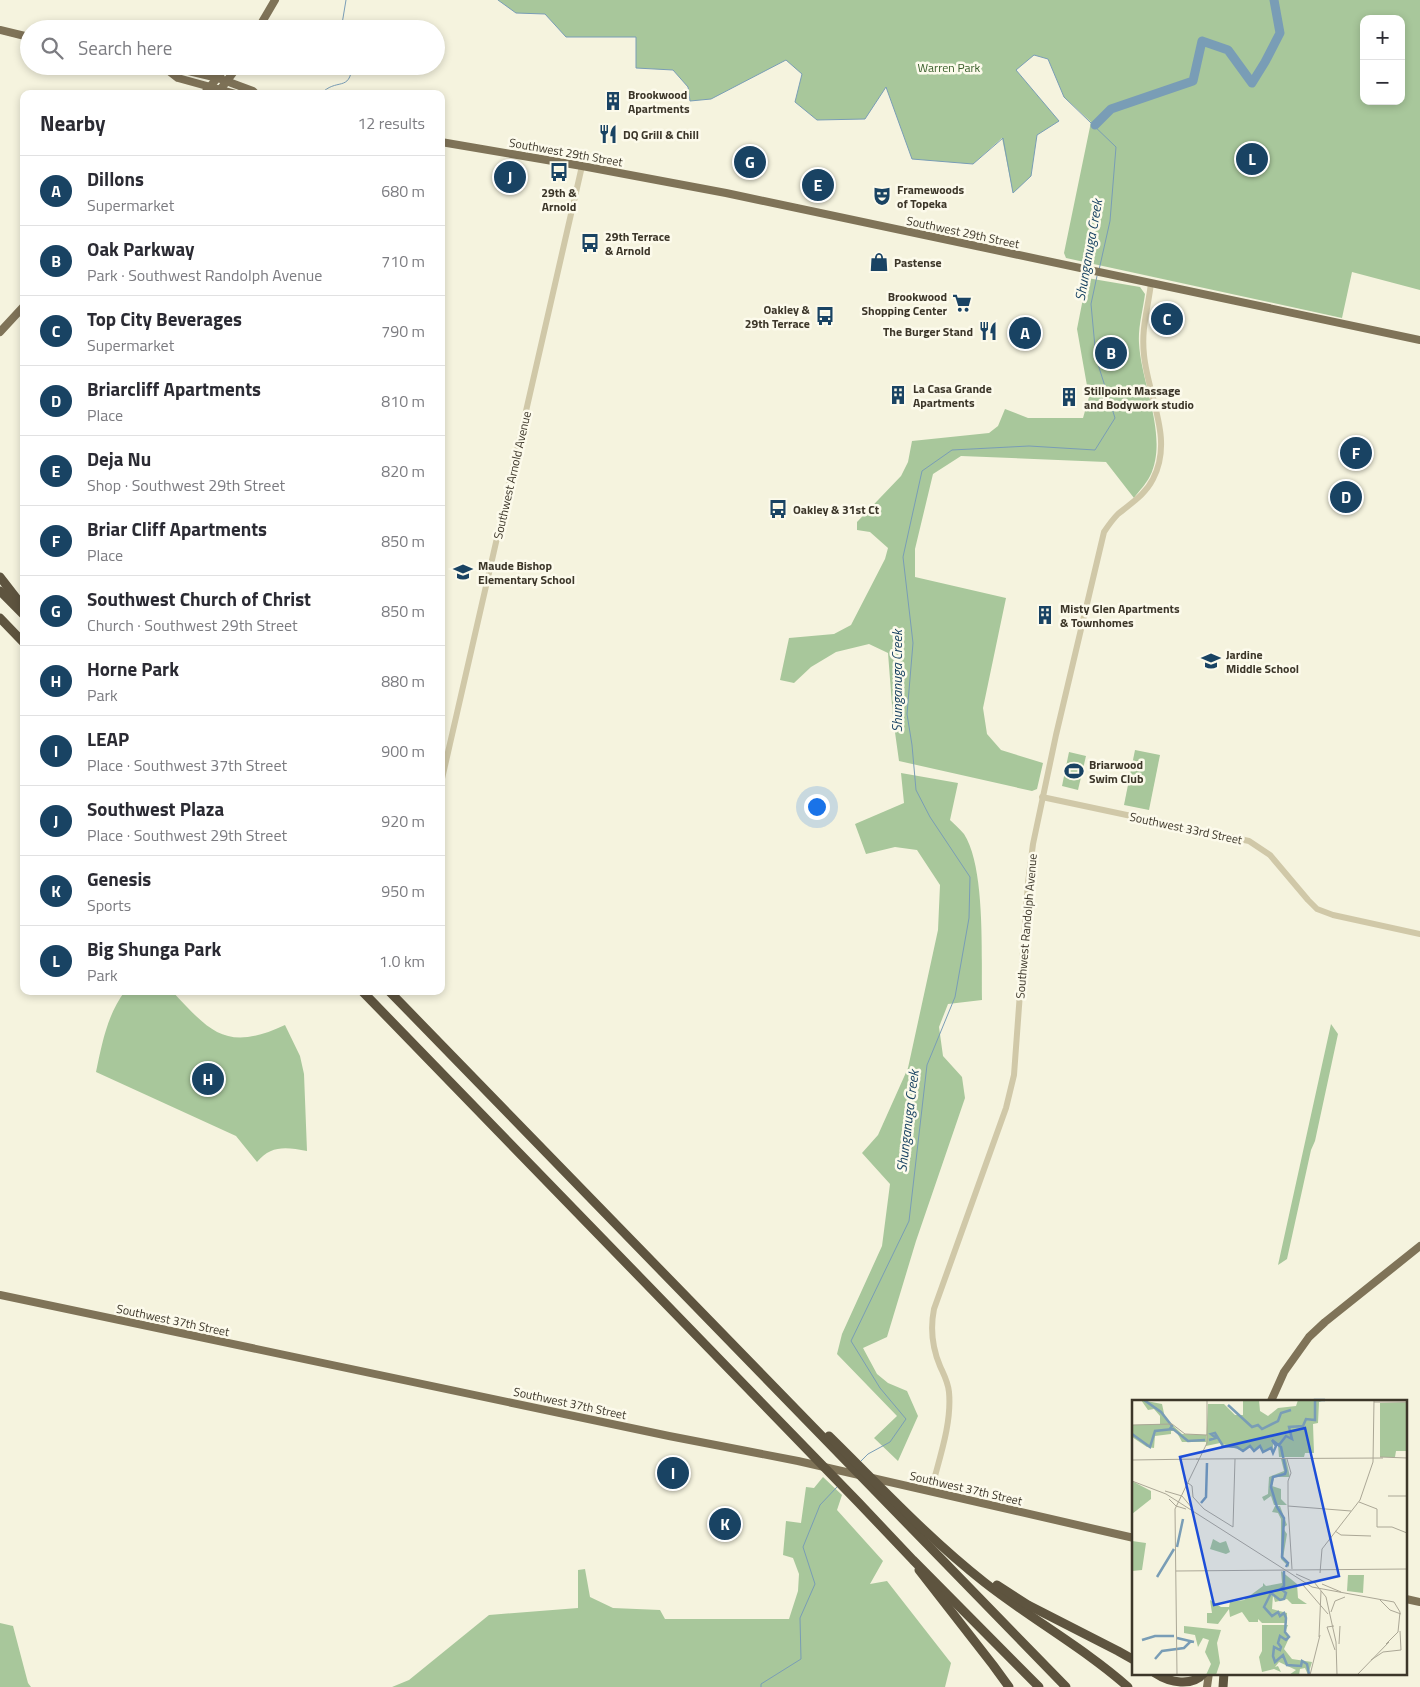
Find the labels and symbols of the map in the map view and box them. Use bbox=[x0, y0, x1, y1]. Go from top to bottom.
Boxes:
park label: Warren Park bbox=[918, 58, 981, 77]
place label: Brookwood Apartments bbox=[628, 85, 690, 118]
building icon: Brookwood Apartments bbox=[602, 90, 624, 112]
restaurant icon: DQ Grill & Chill bbox=[597, 123, 619, 145]
place label: DQ Grill & Chill bbox=[623, 125, 699, 144]
street label: Southwest 29th Street bbox=[508, 133, 625, 171]
pin: L bbox=[1236, 140, 1268, 178]
pin: G bbox=[734, 143, 766, 181]
pin: J bbox=[494, 158, 526, 196]
bus stop icon: 29th & Arnold bbox=[548, 161, 570, 183]
pin: E bbox=[802, 166, 834, 204]
place label: Framewoods of Topeka bbox=[897, 180, 965, 213]
place label: 29th & Arnold bbox=[541, 183, 577, 216]
theatre icon: Framewoods of Topeka bbox=[871, 185, 893, 207]
water label: Shunganuga Creek bbox=[1069, 196, 1108, 302]
street label: Southwest 29th Street bbox=[905, 211, 1022, 253]
place label: 29th Terrace & Arnold bbox=[605, 227, 670, 260]
bus stop icon: 29th Terrace & Arnold bbox=[579, 232, 601, 254]
shop icon: Pastense bbox=[868, 251, 890, 273]
place label: Pastense bbox=[894, 253, 942, 272]
place label: Brookwood Shopping Center bbox=[861, 287, 948, 320]
supermarket icon: Brookwood Shopping Center bbox=[951, 292, 973, 314]
place label: Oakley & 29th Terrace bbox=[745, 300, 811, 333]
pin: C bbox=[1151, 300, 1183, 338]
bus stop icon: Oakley & 29th Terrace bbox=[814, 305, 836, 327]
pin: A bbox=[1009, 314, 1041, 352]
restaurant icon: The Burger Stand bbox=[977, 320, 999, 342]
place label: The Burger Stand bbox=[883, 322, 973, 341]
pin: B bbox=[1095, 334, 1127, 372]
place label: La Casa Grande Apartments bbox=[913, 379, 992, 412]
place label: Stillpoint Massage and Bodywork studio bbox=[1084, 381, 1194, 414]
building icon: La Casa Grande Apartments bbox=[887, 384, 909, 406]
building icon: Stillpoint Massage and Bodywork studio bbox=[1058, 386, 1080, 408]
street label: Southwest Arnold Avenue bbox=[488, 409, 536, 541]
pin: F bbox=[1340, 434, 1372, 472]
pin: D bbox=[1330, 478, 1362, 516]
bus stop icon: Oakley & 31st Ct bbox=[767, 498, 789, 520]
place label: Oakley & 31st Ct bbox=[793, 500, 880, 519]
place label: Maude Bishop Elementary School bbox=[478, 556, 575, 589]
school or university icon: Maude Bishop Elementary School bbox=[452, 561, 474, 583]
place label: Misty Glen Apartments & Townhomes bbox=[1060, 599, 1180, 632]
building icon: Misty Glen Apartments & Townhomes bbox=[1034, 604, 1056, 626]
water label: Shunganuga Creek bbox=[886, 628, 907, 732]
place label: Jardine Middle School bbox=[1226, 645, 1299, 678]
school or university icon: Jardine Middle School bbox=[1200, 650, 1222, 672]
place label: Briarwood Swim Club bbox=[1089, 755, 1144, 788]
sports icon: Briarwood Swim Club bbox=[1063, 760, 1085, 782]
your location bbox=[804, 794, 830, 820]
street label: Southwest 33rd Street bbox=[1128, 807, 1245, 849]
street label: Southwest Randolph Avenue bbox=[1010, 853, 1042, 999]
pin: H bbox=[192, 1060, 224, 1098]
water label: Shunganuga Creek bbox=[890, 1067, 924, 1173]
street label: Southwest 37th Street bbox=[115, 1299, 232, 1341]
street label: Southwest 37th Street bbox=[512, 1382, 629, 1424]
inset map bbox=[1132, 1400, 1408, 1674]
pin: I bbox=[657, 1454, 689, 1492]
street label: Southwest 37th Street bbox=[908, 1466, 1025, 1510]
pin: K bbox=[709, 1505, 741, 1543]

